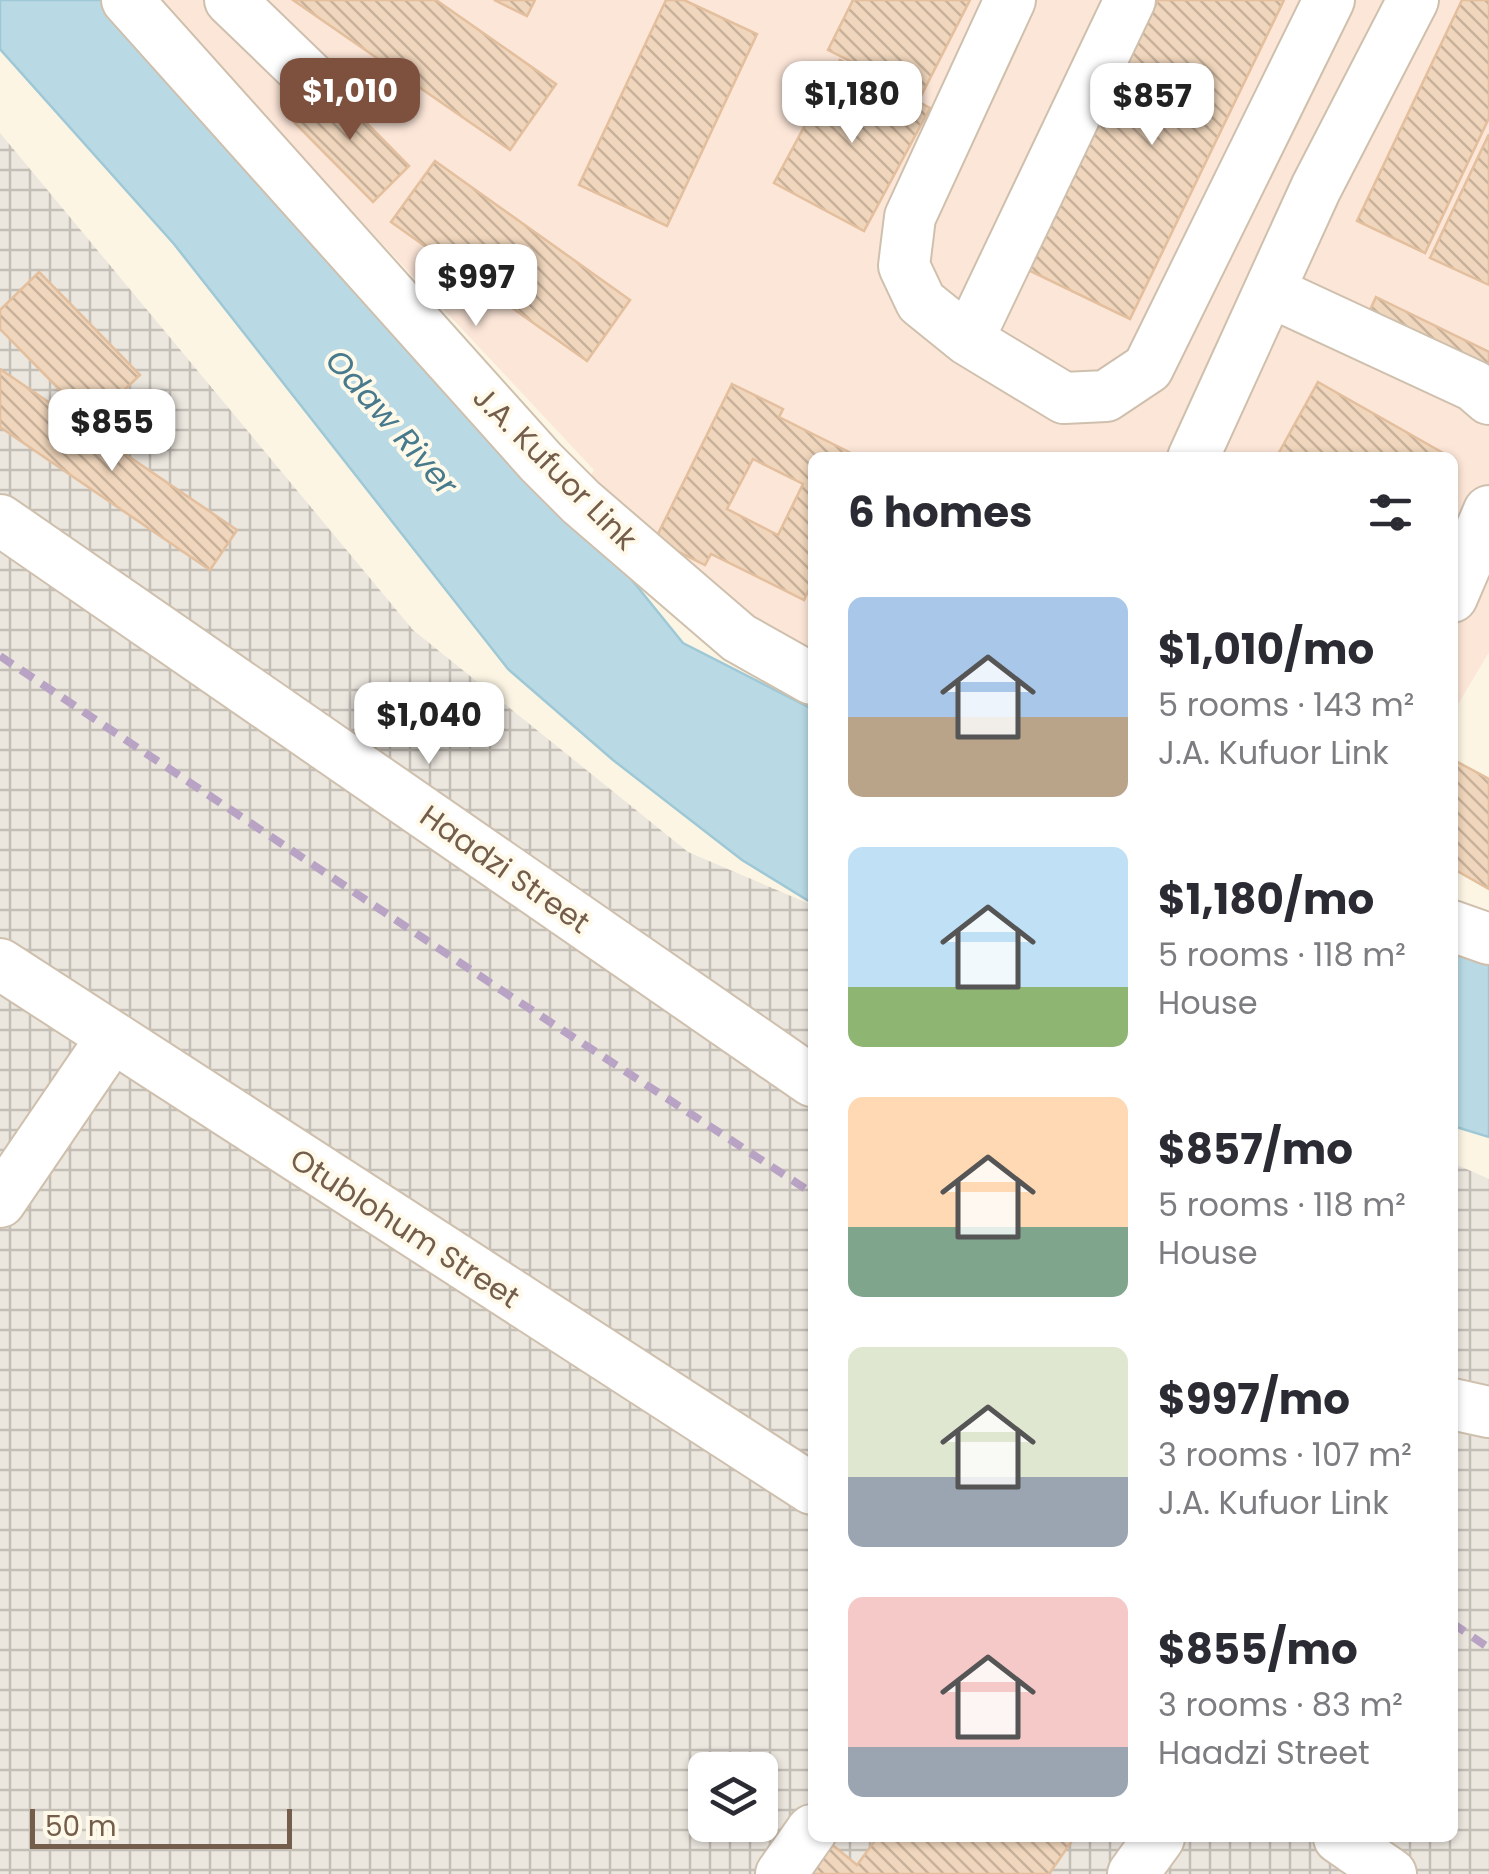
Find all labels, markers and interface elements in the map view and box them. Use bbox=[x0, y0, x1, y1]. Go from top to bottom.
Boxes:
pin: $1,010 bbox=[269, 58, 431, 143]
pin: $1,180 bbox=[771, 61, 933, 146]
pin: $857 bbox=[1093, 63, 1211, 148]
text: $1,010 bbox=[302, 68, 398, 113]
text: $1,180 bbox=[804, 71, 900, 116]
text: $857 bbox=[1112, 73, 1192, 118]
pin: $997 bbox=[417, 244, 535, 329]
text: $997 bbox=[437, 254, 515, 299]
water label: Odaw River bbox=[316, 339, 469, 506]
street label: J.A. Kufuor Link bbox=[463, 376, 647, 560]
pin: $855 bbox=[53, 389, 171, 474]
text: $855 bbox=[70, 399, 154, 444]
text: 6 homes bbox=[848, 483, 1033, 542]
icon: filters bbox=[1363, 485, 1418, 540]
text: $1,010/mo bbox=[1158, 620, 1374, 679]
icon: home bbox=[928, 637, 1048, 757]
pin: $1,040 bbox=[348, 682, 510, 767]
text: 5 rooms · 143 m² bbox=[1158, 682, 1414, 727]
text: $1,040 bbox=[376, 692, 482, 737]
text: J.A. Kufuor Link bbox=[1158, 730, 1389, 775]
street label: Haadzi Street bbox=[411, 794, 599, 944]
text: $1,180/mo bbox=[1158, 870, 1374, 929]
icon: home bbox=[928, 887, 1048, 1007]
text: 5 rooms · 118 m² bbox=[1158, 932, 1406, 977]
text: House bbox=[1158, 980, 1258, 1025]
text: $857/mo bbox=[1158, 1120, 1353, 1179]
icon: home bbox=[928, 1137, 1048, 1257]
street label: Otublohum Street bbox=[282, 1138, 528, 1318]
text: 5 rooms · 118 m² bbox=[1158, 1182, 1406, 1227]
text: House bbox=[1158, 1230, 1258, 1275]
text: $997/mo bbox=[1158, 1370, 1350, 1429]
icon: home bbox=[928, 1387, 1048, 1507]
text: 3 rooms · 107 m² bbox=[1158, 1432, 1412, 1477]
text: J.A. Kufuor Link bbox=[1158, 1480, 1389, 1525]
text: $855/mo bbox=[1158, 1620, 1358, 1679]
icon: home bbox=[928, 1637, 1048, 1757]
text: 3 rooms · 83 m² bbox=[1158, 1682, 1403, 1727]
text: Haadzi Street bbox=[1158, 1730, 1370, 1775]
map controls bbox=[688, 1752, 778, 1842]
button: layers bbox=[688, 1752, 778, 1842]
scale bar bbox=[30, 1804, 292, 1848]
text: 50 m bbox=[45, 1807, 116, 1846]

